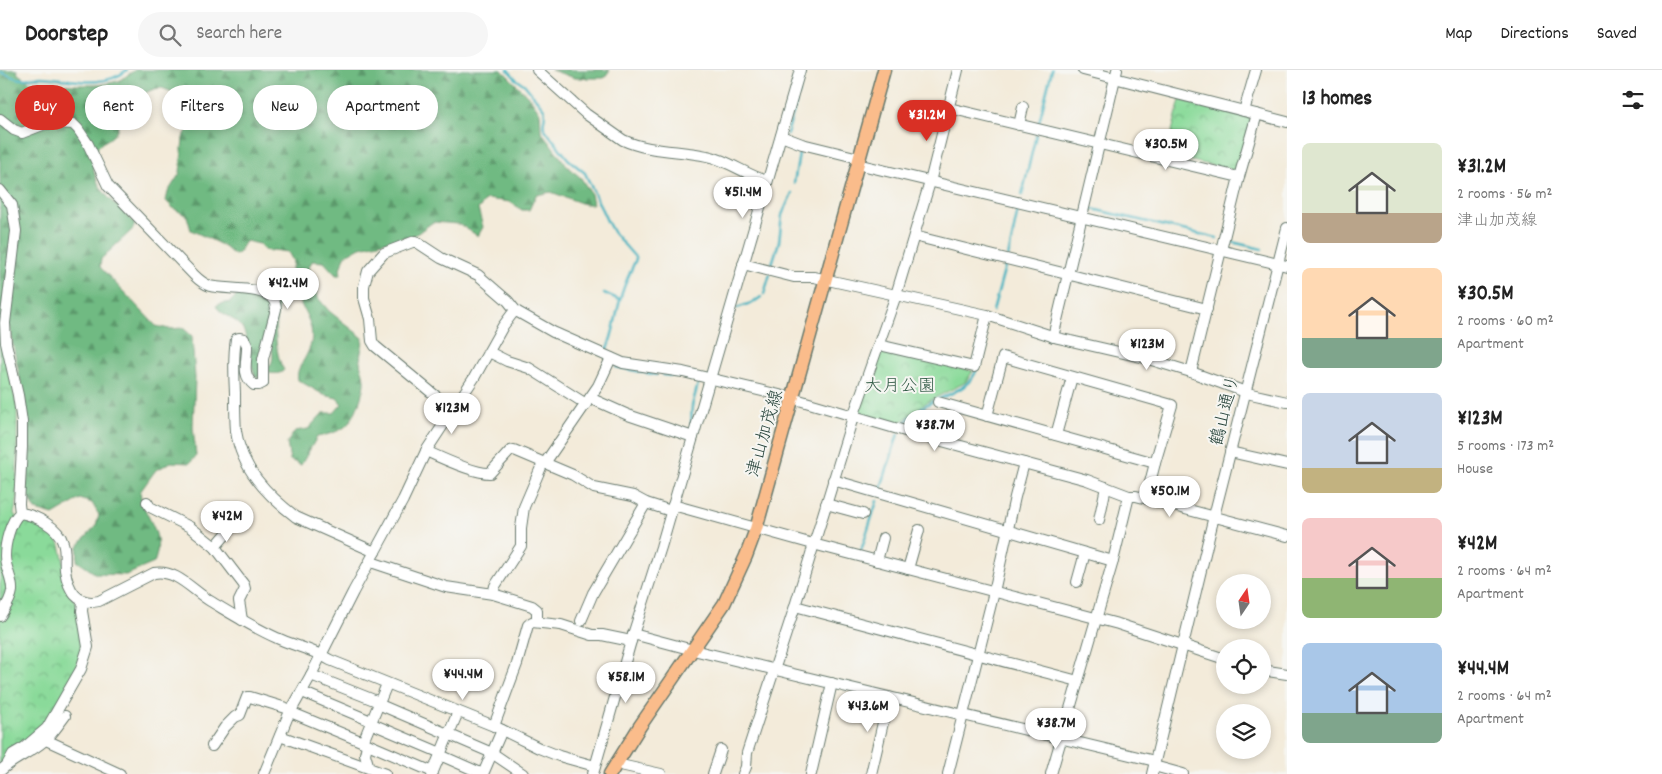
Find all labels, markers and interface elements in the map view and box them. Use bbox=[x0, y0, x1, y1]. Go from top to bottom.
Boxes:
search box bbox=[138, 12, 488, 57]
text: Doorstep bbox=[25, 18, 108, 52]
icon: search bbox=[156, 21, 184, 49]
text: Search here bbox=[196, 21, 282, 48]
text: Map bbox=[1445, 22, 1472, 47]
text: Directions bbox=[1500, 22, 1569, 47]
text: Saved bbox=[1597, 22, 1637, 47]
chip: Buy bbox=[15, 85, 75, 130]
chip: Rent bbox=[85, 85, 152, 130]
chip: Filters bbox=[162, 85, 243, 130]
chip: New bbox=[253, 85, 317, 130]
chip: Apartment bbox=[327, 85, 438, 130]
text: 13 homes bbox=[1302, 85, 1372, 115]
icon: filters bbox=[1619, 86, 1647, 114]
pin: ¥31.2M bbox=[886, 100, 968, 142]
text: ¥31.2M bbox=[908, 104, 946, 127]
pin: ¥30.5M bbox=[1125, 128, 1207, 171]
text: ¥30.5M bbox=[1144, 133, 1188, 156]
text: ¥31.2M bbox=[1457, 153, 1506, 183]
icon: home bbox=[1342, 163, 1402, 223]
pin: ¥51.4M bbox=[702, 176, 784, 219]
text: ¥51.4M bbox=[724, 181, 762, 204]
text: 2 rooms · 56 m² bbox=[1457, 183, 1552, 206]
text: 津山加茂線 bbox=[1457, 210, 1537, 233]
pin: ¥42.4M bbox=[247, 268, 329, 310]
text: ¥42.4M bbox=[268, 272, 308, 295]
text: ¥30.5M bbox=[1457, 280, 1513, 310]
icon: home bbox=[1342, 288, 1402, 348]
text: 2 rooms · 60 m² bbox=[1457, 310, 1554, 333]
pin: ¥123M bbox=[1112, 328, 1182, 371]
text: ¥123M bbox=[1130, 333, 1164, 356]
text: Apartment bbox=[1457, 333, 1524, 356]
street label: 鶴山通り bbox=[1206, 373, 1247, 449]
park label: 大月公園 bbox=[864, 375, 936, 400]
street label: 津山加茂線 bbox=[742, 387, 791, 480]
pin: ¥123M bbox=[417, 392, 487, 435]
text: ¥123M bbox=[435, 397, 469, 420]
text: ¥123M bbox=[1457, 405, 1503, 435]
pin: ¥38.7M bbox=[894, 410, 976, 452]
icon: home bbox=[1342, 413, 1402, 473]
text: ¥38.7M bbox=[915, 414, 955, 437]
text: 5 rooms · 173 m² bbox=[1457, 435, 1554, 458]
text: House bbox=[1457, 458, 1493, 481]
pin: ¥50.1M bbox=[1129, 476, 1211, 518]
text: ¥50.1M bbox=[1150, 480, 1190, 503]
pin: ¥42M bbox=[197, 500, 257, 543]
text: ¥42M bbox=[212, 505, 242, 528]
text: ¥42M bbox=[1457, 530, 1497, 560]
icon: home bbox=[1342, 538, 1402, 598]
text: 2 rooms · 64 m² bbox=[1457, 560, 1552, 583]
north arrow bbox=[1216, 574, 1271, 629]
map controls bbox=[1216, 574, 1271, 759]
text: Apartment bbox=[1457, 583, 1524, 606]
button: locate bbox=[1216, 639, 1271, 694]
text: ¥44.4M bbox=[1457, 655, 1509, 685]
pin: ¥44.4M bbox=[422, 658, 504, 701]
pin: ¥58.1M bbox=[585, 662, 667, 704]
text: ¥44.4M bbox=[443, 663, 483, 686]
icon: home bbox=[1342, 663, 1402, 723]
text: ¥58.1M bbox=[607, 666, 645, 689]
text: 2 rooms · 64 m² bbox=[1457, 685, 1552, 708]
pin: ¥43.6M bbox=[827, 690, 909, 733]
text: ¥43.6M bbox=[847, 695, 889, 718]
button: layers bbox=[1216, 704, 1271, 759]
pin: ¥38.7M bbox=[1015, 708, 1097, 750]
text: Apartment bbox=[1457, 708, 1524, 731]
text: ¥38.7M bbox=[1036, 712, 1076, 735]

